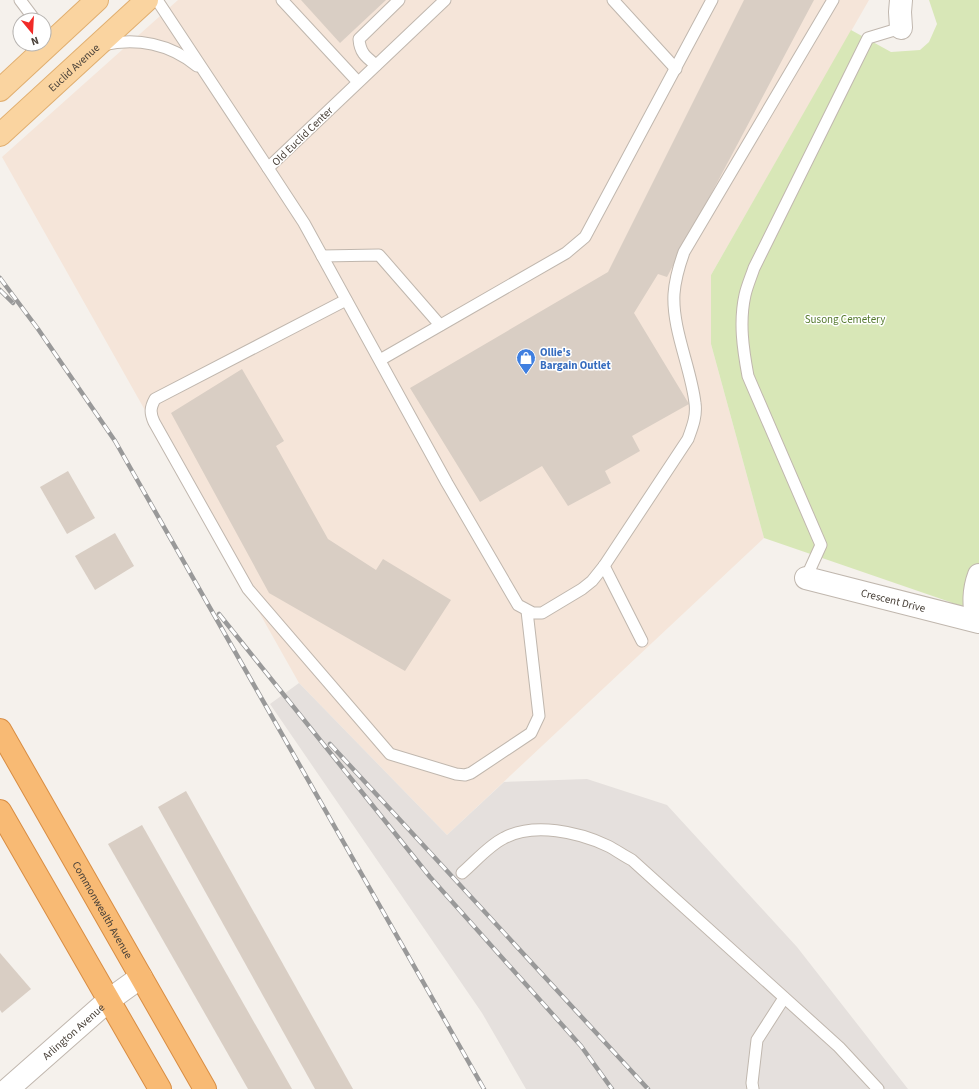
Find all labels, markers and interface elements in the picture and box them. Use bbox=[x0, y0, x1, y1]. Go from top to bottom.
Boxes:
north arrow bbox=[12, 12, 52, 52]
text: N bbox=[29, 33, 41, 49]
street label: Euclid Avenue bbox=[45, 40, 103, 95]
street label: Old Euclid Center bbox=[268, 103, 336, 169]
park label: Susong Cemetery bbox=[805, 312, 885, 327]
place label: Ollie's Bargain Outlet bbox=[540, 345, 611, 373]
shop icon: Ollie's Bargain Outlet bbox=[515, 347, 537, 375]
street label: Crescent Drive bbox=[859, 585, 928, 616]
street label: Commonwealth Avenue bbox=[68, 859, 136, 962]
street label: Arlington Avenue bbox=[39, 1000, 108, 1063]

